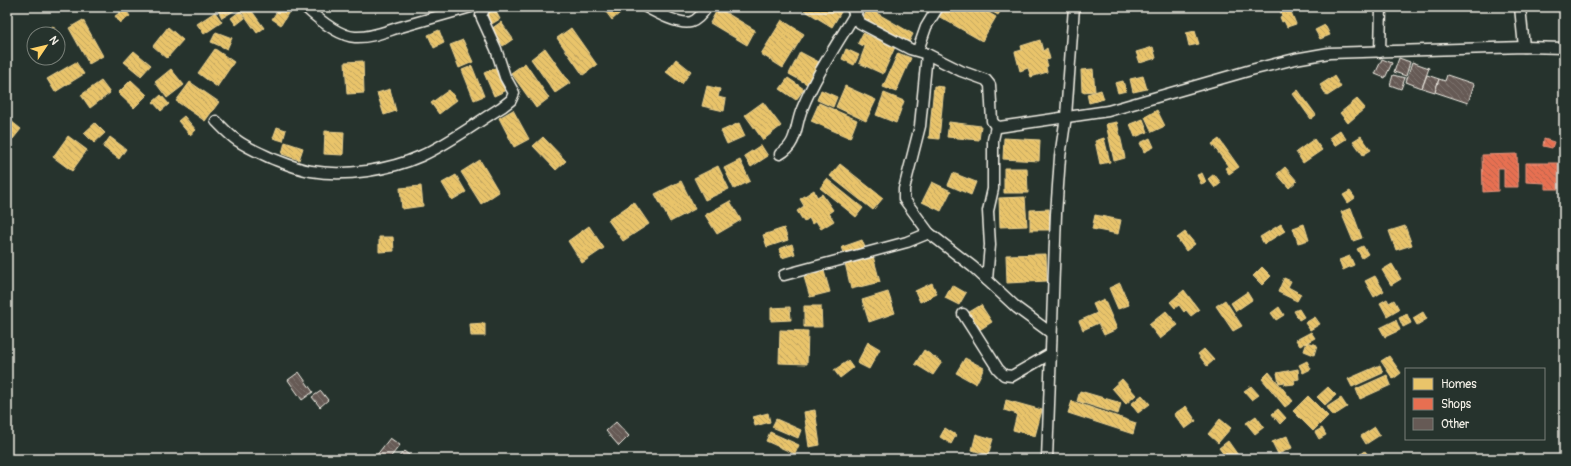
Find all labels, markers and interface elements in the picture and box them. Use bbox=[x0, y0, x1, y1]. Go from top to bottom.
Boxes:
north arrow bbox=[26, 26, 66, 66]
text: N bbox=[46, 34, 62, 48]
legend bbox=[1405, 368, 1545, 440]
text: Homes bbox=[1441, 377, 1477, 392]
text: Shops bbox=[1441, 397, 1472, 412]
text: Other bbox=[1441, 417, 1470, 432]

